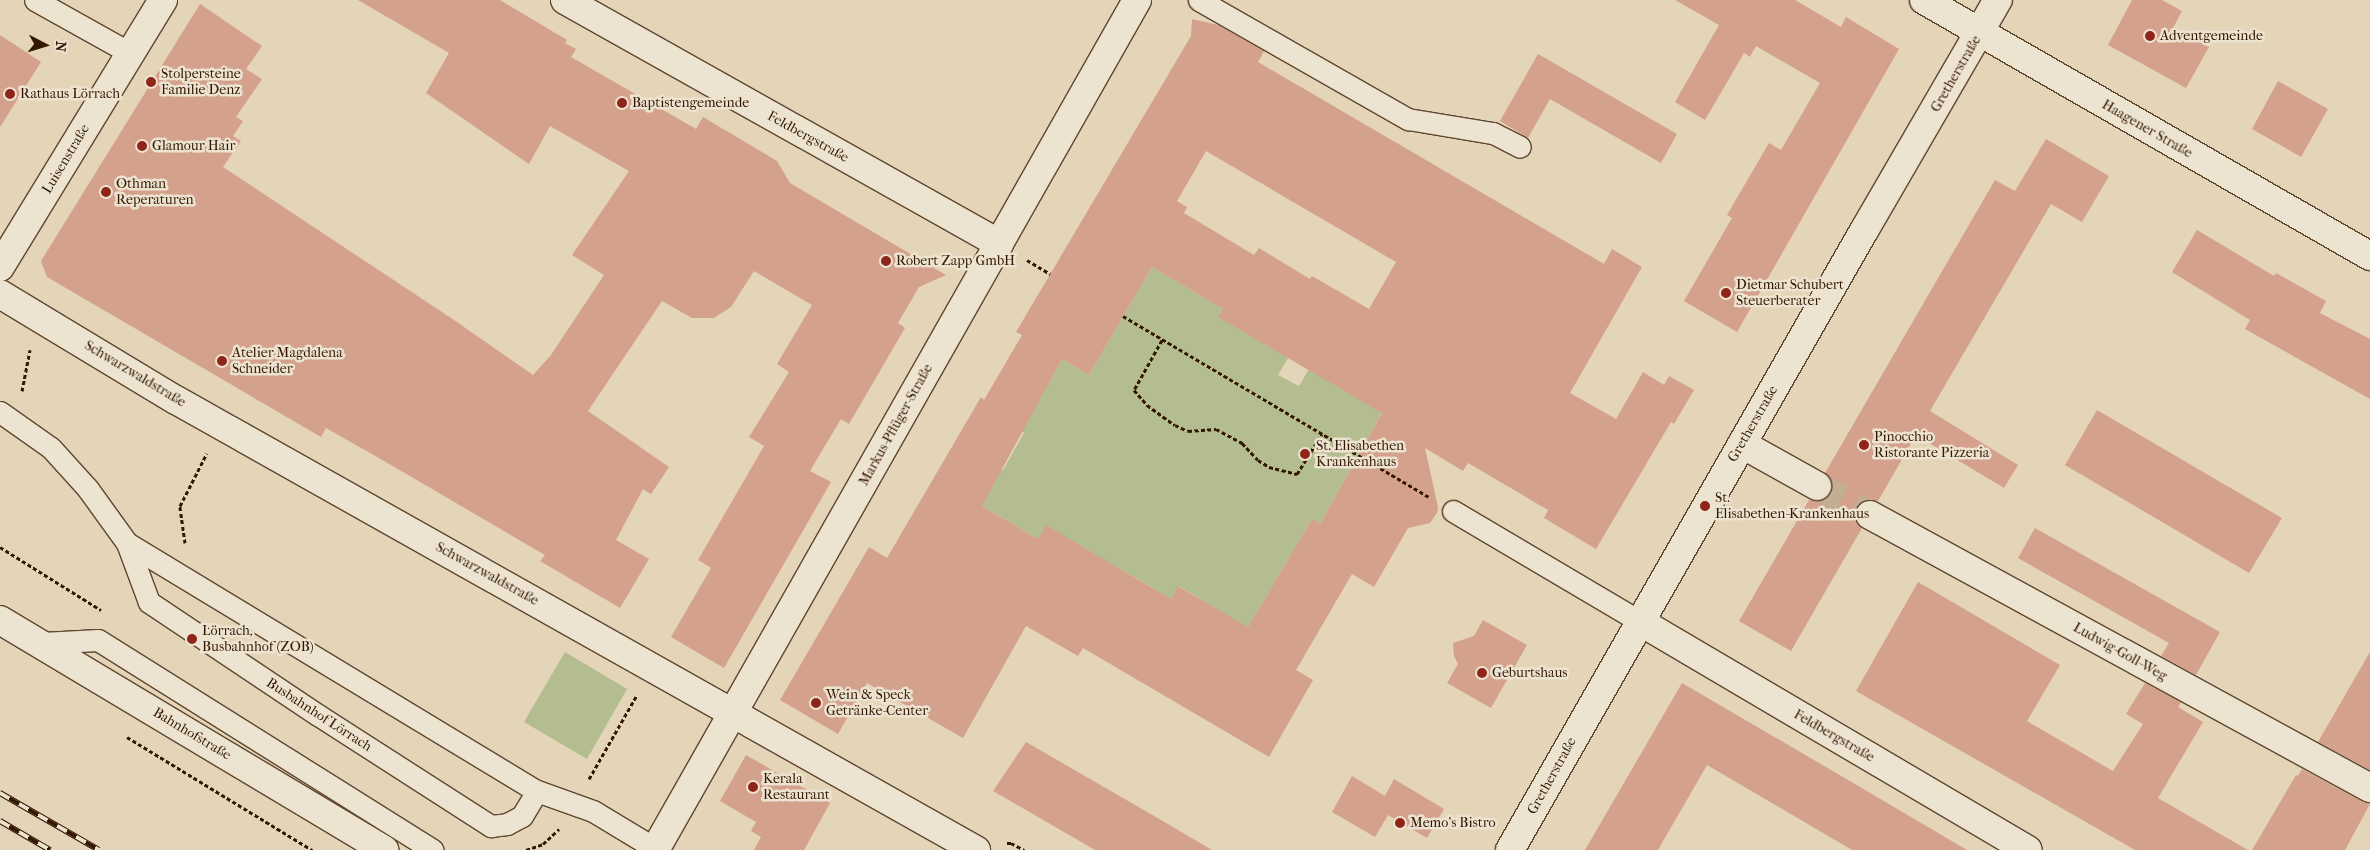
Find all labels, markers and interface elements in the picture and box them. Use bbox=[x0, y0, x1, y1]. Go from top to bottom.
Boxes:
north arrow bbox=[20, 20, 70, 70]
place label: Adventgemeinde bbox=[2160, 28, 2263, 44]
marker: Adventgemeinde bbox=[2144, 30, 2156, 42]
street label: Gretherstraße bbox=[1927, 33, 1985, 115]
text: N bbox=[52, 40, 69, 52]
place label: Stolpersteine Familie Denz bbox=[161, 66, 241, 98]
marker: Stolpersteine Familie Denz bbox=[145, 76, 157, 88]
place label: Rathaus Lörrach bbox=[20, 86, 120, 102]
marker: Rathaus Lörrach bbox=[4, 88, 16, 100]
place label: Baptistengemeinde bbox=[632, 95, 749, 111]
street label: Haagener Straße bbox=[2099, 96, 2195, 162]
marker: Baptistengemeinde bbox=[616, 97, 628, 109]
street label: Feldbergstraße bbox=[764, 108, 852, 166]
street label: Luisenstraße bbox=[39, 121, 93, 197]
place label: Glamour Hair bbox=[152, 138, 235, 154]
marker: Glamour Hair bbox=[136, 140, 148, 152]
place label: Othman Reperaturen bbox=[116, 176, 194, 208]
marker: Othman Reperaturen bbox=[100, 186, 112, 198]
place label: Robert Zapp GmbH bbox=[896, 253, 1015, 269]
marker: Robert Zapp GmbH bbox=[880, 255, 892, 267]
place label: Dietmar Schubert Steuerberater bbox=[1736, 277, 1844, 310]
marker: Dietmar Schubert Steuerberater bbox=[1720, 287, 1732, 299]
street label: Schwarzwaldstraße bbox=[81, 337, 189, 411]
place label: Atelier Magdalena Schneider bbox=[232, 345, 343, 378]
marker: Atelier Magdalena Schneider bbox=[216, 355, 228, 367]
street label: Markus-Pflüger-Straße bbox=[856, 361, 936, 489]
street label: Gretherstraße bbox=[1724, 383, 1782, 465]
place label: Pinocchio Ristorante Pizzeria bbox=[1874, 429, 1989, 462]
place label: St. Elisabethen Krankenhaus bbox=[1316, 438, 1404, 471]
marker: Pinocchio Ristorante Pizzeria bbox=[1858, 439, 1870, 451]
marker: St. Elisabethen Krankenhaus bbox=[1298, 447, 1312, 461]
place label: St. Elisabethen-Krankenhaus bbox=[1715, 490, 1869, 522]
marker: St. Elisabethen-Krankenhaus bbox=[1699, 500, 1711, 512]
street label: Schwarzwaldstraße bbox=[433, 539, 541, 609]
street label: Ludwig-Goll-Weg bbox=[2070, 619, 2170, 685]
place label: Lörrach, Busbahnhof (ZOB) bbox=[202, 623, 314, 656]
marker: Lörrach, Busbahnhof (ZOB) bbox=[186, 633, 198, 645]
place label: Geburtshaus bbox=[1492, 665, 1568, 681]
marker: Geburtshaus bbox=[1476, 667, 1488, 679]
street label: Busbahnhof Lörrach bbox=[263, 675, 375, 755]
place label: Wein & Speck Getränke-Center bbox=[826, 687, 928, 720]
marker: Wein & Speck Getränke-Center bbox=[810, 697, 822, 709]
street label: Bahnhofstraße bbox=[150, 704, 234, 764]
street label: Feldbergstraße bbox=[1791, 706, 1877, 766]
street label: Gretherstraße bbox=[1524, 735, 1580, 817]
place label: Kerala Restaurant bbox=[763, 771, 830, 804]
marker: Kerala Restaurant bbox=[747, 781, 759, 793]
place label: Memo's Bistro bbox=[1410, 815, 1496, 831]
marker: Memo's Bistro bbox=[1394, 817, 1406, 829]

